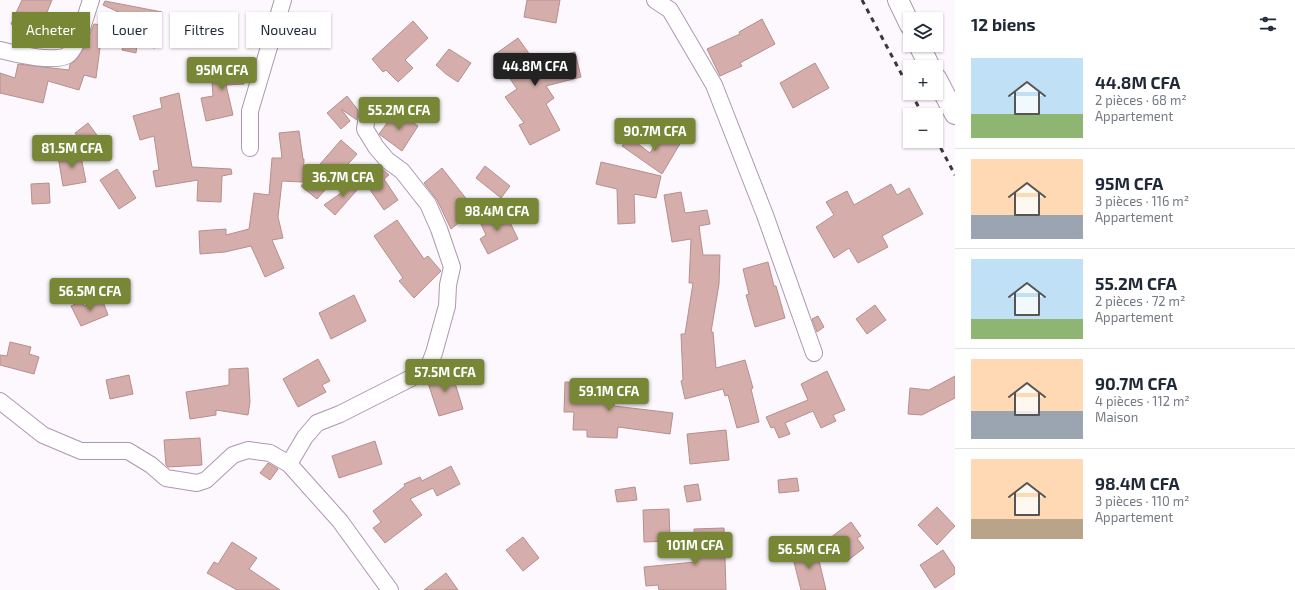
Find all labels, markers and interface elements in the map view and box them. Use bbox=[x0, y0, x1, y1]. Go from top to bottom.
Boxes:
chip: Acheter bbox=[12, 12, 90, 48]
chip: Louer bbox=[98, 12, 162, 48]
chip: Filtres bbox=[170, 12, 238, 48]
chip: Nouveau bbox=[246, 12, 331, 48]
map controls bbox=[903, 12, 943, 148]
button: layers bbox=[903, 12, 943, 52]
icon: filters bbox=[1257, 13, 1279, 35]
text: 12 biens bbox=[971, 14, 1036, 34]
pin: 44.8M CFA bbox=[489, 53, 581, 87]
pin: 95M CFA bbox=[185, 57, 259, 91]
text: 44.8M CFA bbox=[502, 58, 568, 74]
button: + bbox=[903, 60, 943, 100]
text: 95M CFA bbox=[196, 62, 248, 78]
text: 44.8M CFA bbox=[1095, 72, 1180, 92]
icon: home bbox=[1003, 74, 1051, 122]
text: 2 pièces · 68 m² bbox=[1095, 92, 1187, 108]
pin: 55.2M CFA bbox=[353, 97, 445, 131]
text: 55.2M CFA bbox=[368, 102, 430, 118]
button: − bbox=[903, 108, 943, 148]
text: Appartement bbox=[1095, 108, 1173, 124]
pin: 90.7M CFA bbox=[609, 118, 701, 152]
text: 90.7M CFA bbox=[624, 123, 686, 139]
pin: 81.5M CFA bbox=[26, 135, 118, 169]
text: 81.5M CFA bbox=[41, 140, 103, 156]
pin: 36.7M CFA bbox=[297, 164, 389, 198]
text: 36.7M CFA bbox=[312, 169, 374, 185]
text: 95M CFA bbox=[1095, 173, 1163, 193]
icon: home bbox=[1003, 175, 1051, 223]
text: 3 pièces · 116 m² bbox=[1095, 193, 1189, 209]
pin: 98.4M CFA bbox=[451, 198, 543, 232]
text: 98.4M CFA bbox=[465, 203, 529, 219]
text: Appartement bbox=[1095, 209, 1173, 225]
text: 55.2M CFA bbox=[1095, 273, 1177, 293]
icon: home bbox=[1003, 275, 1051, 323]
pin: 56.5M CFA bbox=[44, 278, 136, 312]
text: 56.5M CFA bbox=[59, 283, 121, 299]
text: 2 pièces · 72 m² bbox=[1095, 293, 1185, 309]
text: Appartement bbox=[1095, 309, 1173, 325]
pin: 57.5M CFA bbox=[399, 359, 491, 393]
text: 57.5M CFA bbox=[414, 364, 476, 380]
text: 90.7M CFA bbox=[1095, 373, 1177, 393]
icon: home bbox=[1003, 375, 1051, 423]
pin: 59.1M CFA bbox=[563, 378, 655, 412]
text: 59.1M CFA bbox=[579, 383, 639, 399]
text: 4 pièces · 112 m² bbox=[1095, 393, 1190, 409]
text: Maison bbox=[1095, 409, 1138, 425]
text: 98.4M CFA bbox=[1095, 473, 1180, 493]
icon: home bbox=[1003, 475, 1051, 523]
text: 3 pièces · 110 m² bbox=[1095, 493, 1189, 509]
text: Appartement bbox=[1095, 509, 1173, 525]
pin: 101M CFA bbox=[654, 532, 736, 566]
pin: 56.5M CFA bbox=[763, 536, 855, 570]
text: 101M CFA bbox=[667, 537, 723, 553]
text: 56.5M CFA bbox=[778, 541, 840, 557]

